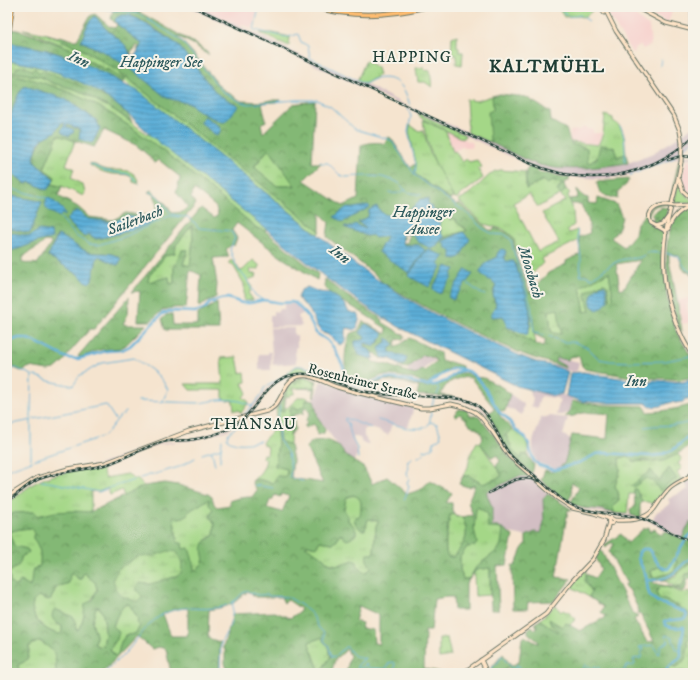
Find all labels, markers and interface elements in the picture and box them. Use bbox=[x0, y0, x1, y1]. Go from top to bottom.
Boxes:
water label: Inn bbox=[64, 46, 93, 73]
district label: HAPPING bbox=[372, 47, 452, 67]
water label: Happinger See bbox=[119, 53, 203, 72]
district label: KALTMÜHL bbox=[489, 55, 605, 78]
water label: Sailerbach bbox=[104, 201, 166, 240]
water label: Happinger Ausee bbox=[392, 203, 455, 239]
water label: Inn bbox=[325, 240, 354, 269]
water label: Moosbach bbox=[513, 243, 548, 301]
street label: Rosenheimer Straße bbox=[306, 360, 420, 404]
water label: Inn bbox=[624, 372, 647, 391]
district label: THANSAU bbox=[211, 414, 297, 434]

